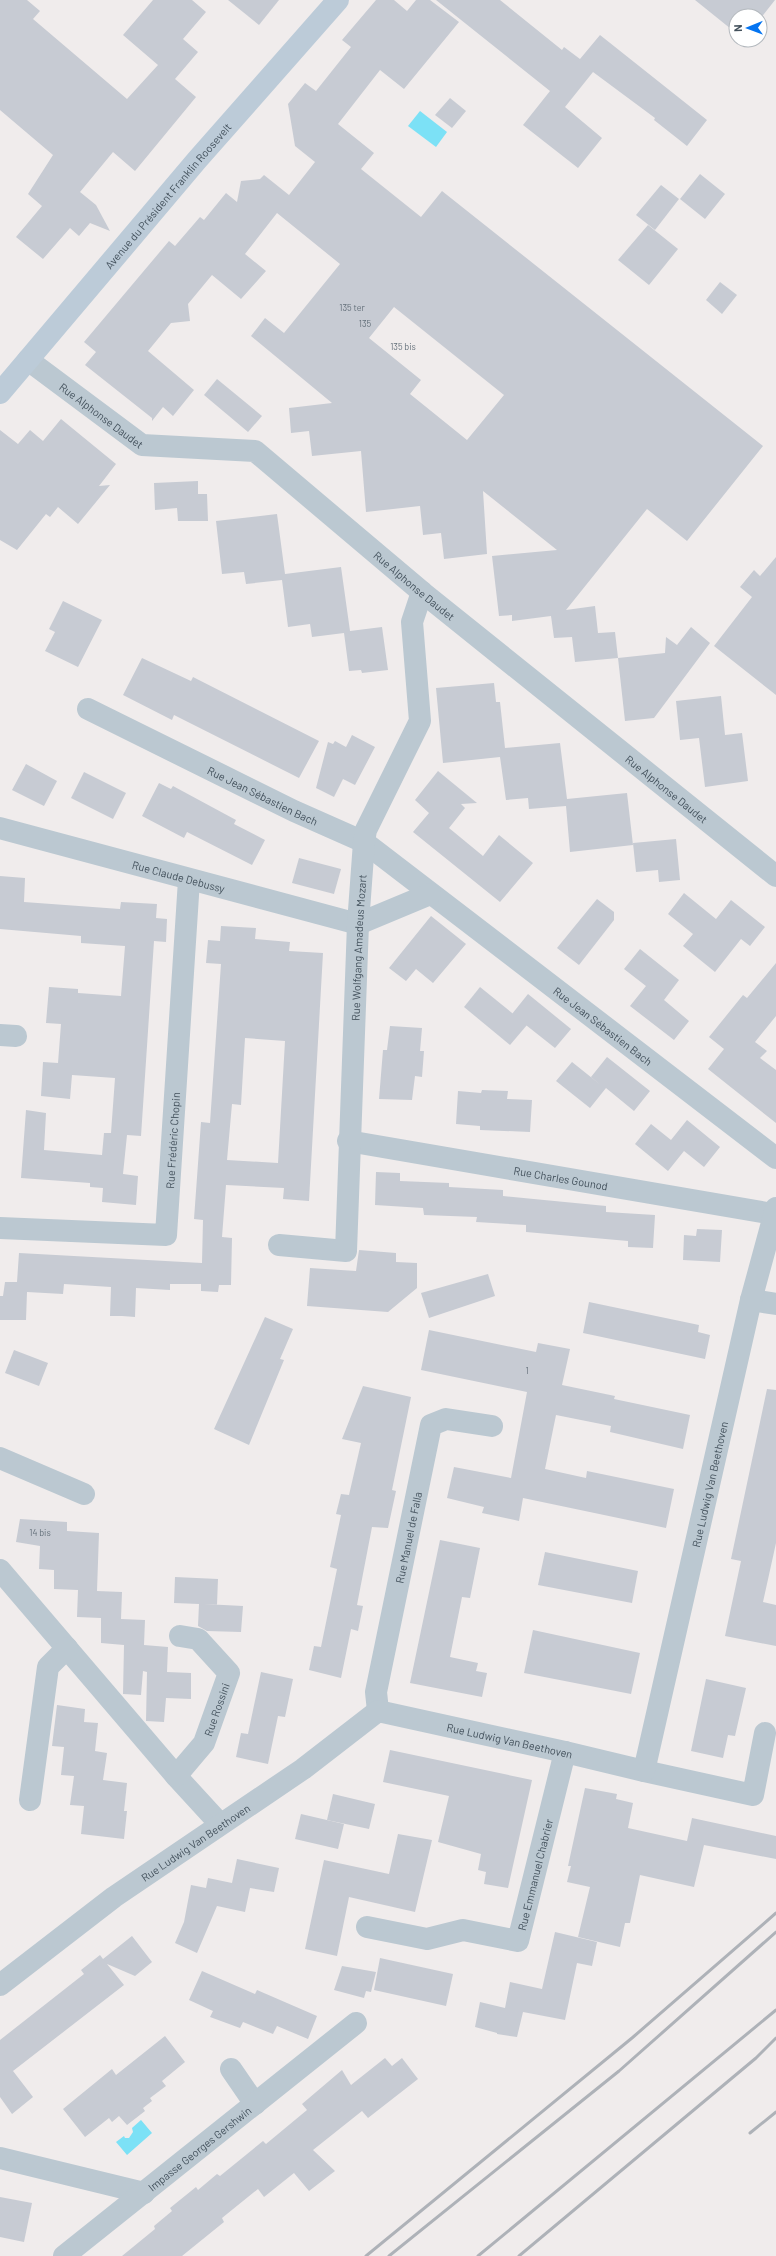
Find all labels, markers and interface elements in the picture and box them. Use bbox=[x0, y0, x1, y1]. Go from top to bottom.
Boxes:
north arrow bbox=[728, 8, 768, 48]
text: N bbox=[731, 24, 744, 32]
street label: Avenue du Président Franklin Roosevelt bbox=[102, 120, 233, 271]
house number: 135 ter bbox=[339, 302, 365, 313]
house number: 135 bbox=[359, 318, 372, 329]
house number: 135 bis bbox=[390, 341, 416, 352]
street label: Rue Alphonse Daudet bbox=[57, 380, 146, 450]
street label: Rue Alphonse Daudet bbox=[372, 548, 458, 623]
street label: Rue Alphonse Daudet bbox=[623, 752, 711, 825]
street label: Rue Jean Sébastien Bach bbox=[206, 763, 320, 827]
street label: Rue Claude Debussy bbox=[131, 857, 226, 895]
street label: Rue Wolfgang Amadeus Mozart bbox=[348, 874, 368, 1021]
street label: Rue Jean Sébastien Bach bbox=[551, 984, 655, 1068]
street label: Rue Frédéric Chopin bbox=[163, 1092, 182, 1189]
street label: Rue Charles Gounod bbox=[513, 1163, 609, 1192]
house number: 1 bbox=[525, 1365, 529, 1376]
street label: Rue Ludwig Van Beethoven bbox=[689, 1420, 730, 1548]
street label: Rue Manuel de Falla bbox=[392, 1491, 424, 1584]
house number: 14 bis bbox=[29, 1527, 51, 1538]
street label: Rue Rossini bbox=[201, 1681, 232, 1738]
street label: Rue Ludwig Van Beethoven bbox=[446, 1720, 574, 1760]
street label: Rue Ludwig Van Beethoven bbox=[138, 1801, 252, 1883]
street label: Rue Emmanuel Chabrier bbox=[514, 1817, 555, 1932]
street label: Impasse Georges Gershwin bbox=[145, 2103, 253, 2193]

